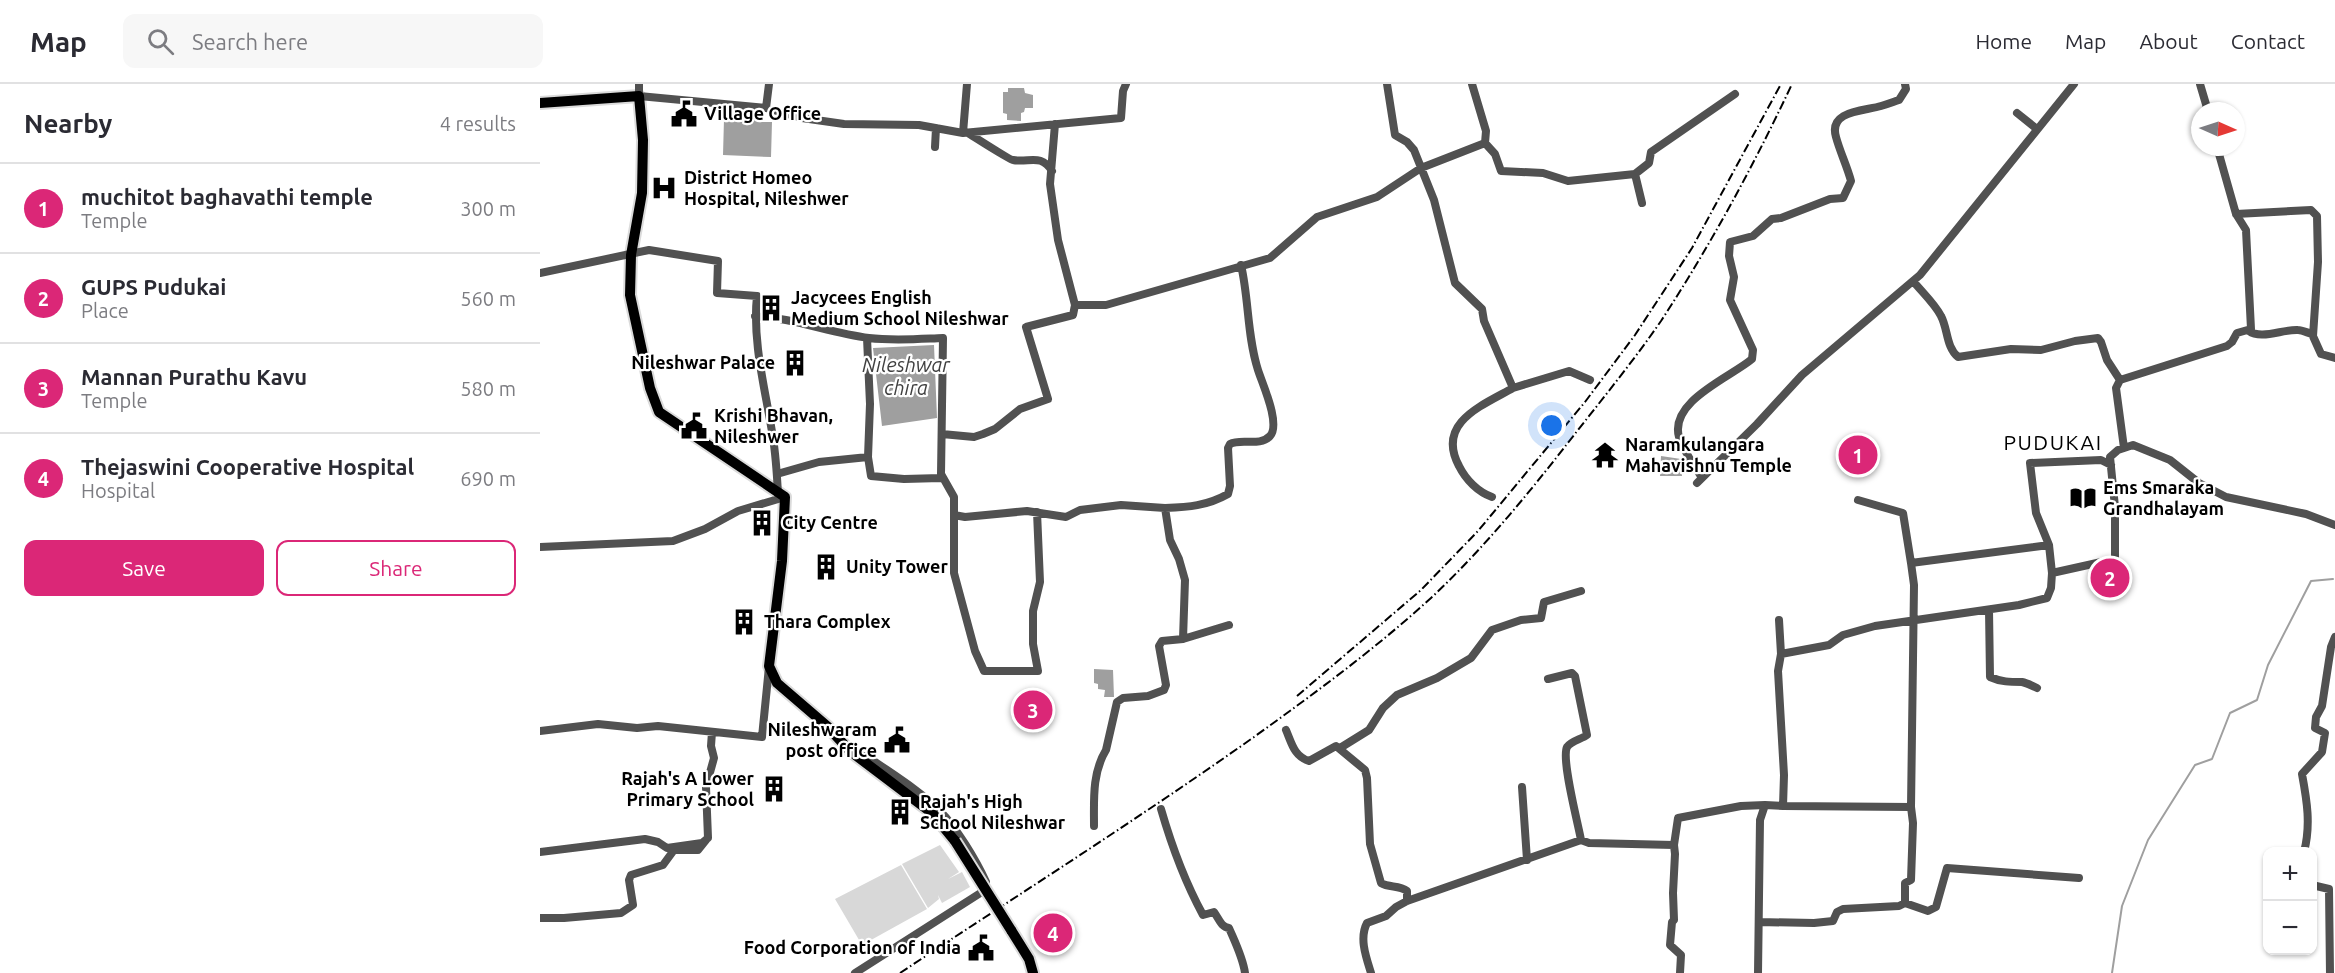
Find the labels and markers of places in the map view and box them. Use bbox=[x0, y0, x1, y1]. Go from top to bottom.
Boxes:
public building icon: Village Office bbox=[669, 99, 699, 129]
place label: Village Office bbox=[704, 103, 821, 123]
place label: District Homeo Hospital, Nileshwer bbox=[684, 167, 849, 208]
hospital icon: District Homeo Hospital, Nileshwer bbox=[649, 173, 679, 203]
place label: Jacycees English Medium School Nileshwar bbox=[791, 287, 1009, 328]
building icon: Jacycees English Medium School Nileshwar bbox=[756, 293, 786, 323]
building icon: Nileshwar Palace bbox=[780, 348, 810, 378]
place label: Nileshwar Palace bbox=[631, 352, 775, 372]
place label: Krishi Bhavan, Nileshwer bbox=[714, 405, 833, 446]
public building icon: Krishi Bhavan, Nileshwer bbox=[679, 411, 709, 441]
pin: 1 bbox=[1838, 432, 1878, 478]
place label: Naramkulangara Mahavishnu Temple bbox=[1625, 434, 1792, 475]
temple icon: Naramkulangara Mahavishnu Temple bbox=[1590, 440, 1620, 470]
place label: Ems Smaraka Grandhalayam bbox=[2103, 477, 2224, 518]
library icon: Ems Smaraka Grandhalayam bbox=[2068, 483, 2098, 513]
building icon: City Centre bbox=[747, 508, 777, 538]
place label: City Centre bbox=[782, 512, 878, 532]
building icon: Unity Tower bbox=[811, 552, 841, 582]
place label: Unity Tower bbox=[846, 556, 948, 576]
pin: 2 bbox=[2090, 556, 2130, 600]
building icon: Thara Complex bbox=[729, 607, 759, 637]
place label: Thara Complex bbox=[764, 611, 891, 631]
pin: 3 bbox=[1014, 688, 1052, 732]
place label: Nileshwaram post office bbox=[768, 719, 877, 760]
public building icon: Nileshwaram post office bbox=[882, 725, 912, 755]
place label: Rajah's A Lower Primary School bbox=[621, 768, 755, 809]
building icon: Rajah's A Lower Primary School bbox=[759, 774, 789, 804]
place label: Rajah's High School Nileshwar bbox=[920, 791, 1066, 832]
building icon: Rajah's High School Nileshwar bbox=[885, 797, 915, 827]
pin: 4 bbox=[1034, 910, 1072, 956]
public building icon: Food Corporation of India bbox=[966, 933, 996, 963]
place label: Food Corporation of India bbox=[744, 937, 961, 957]

